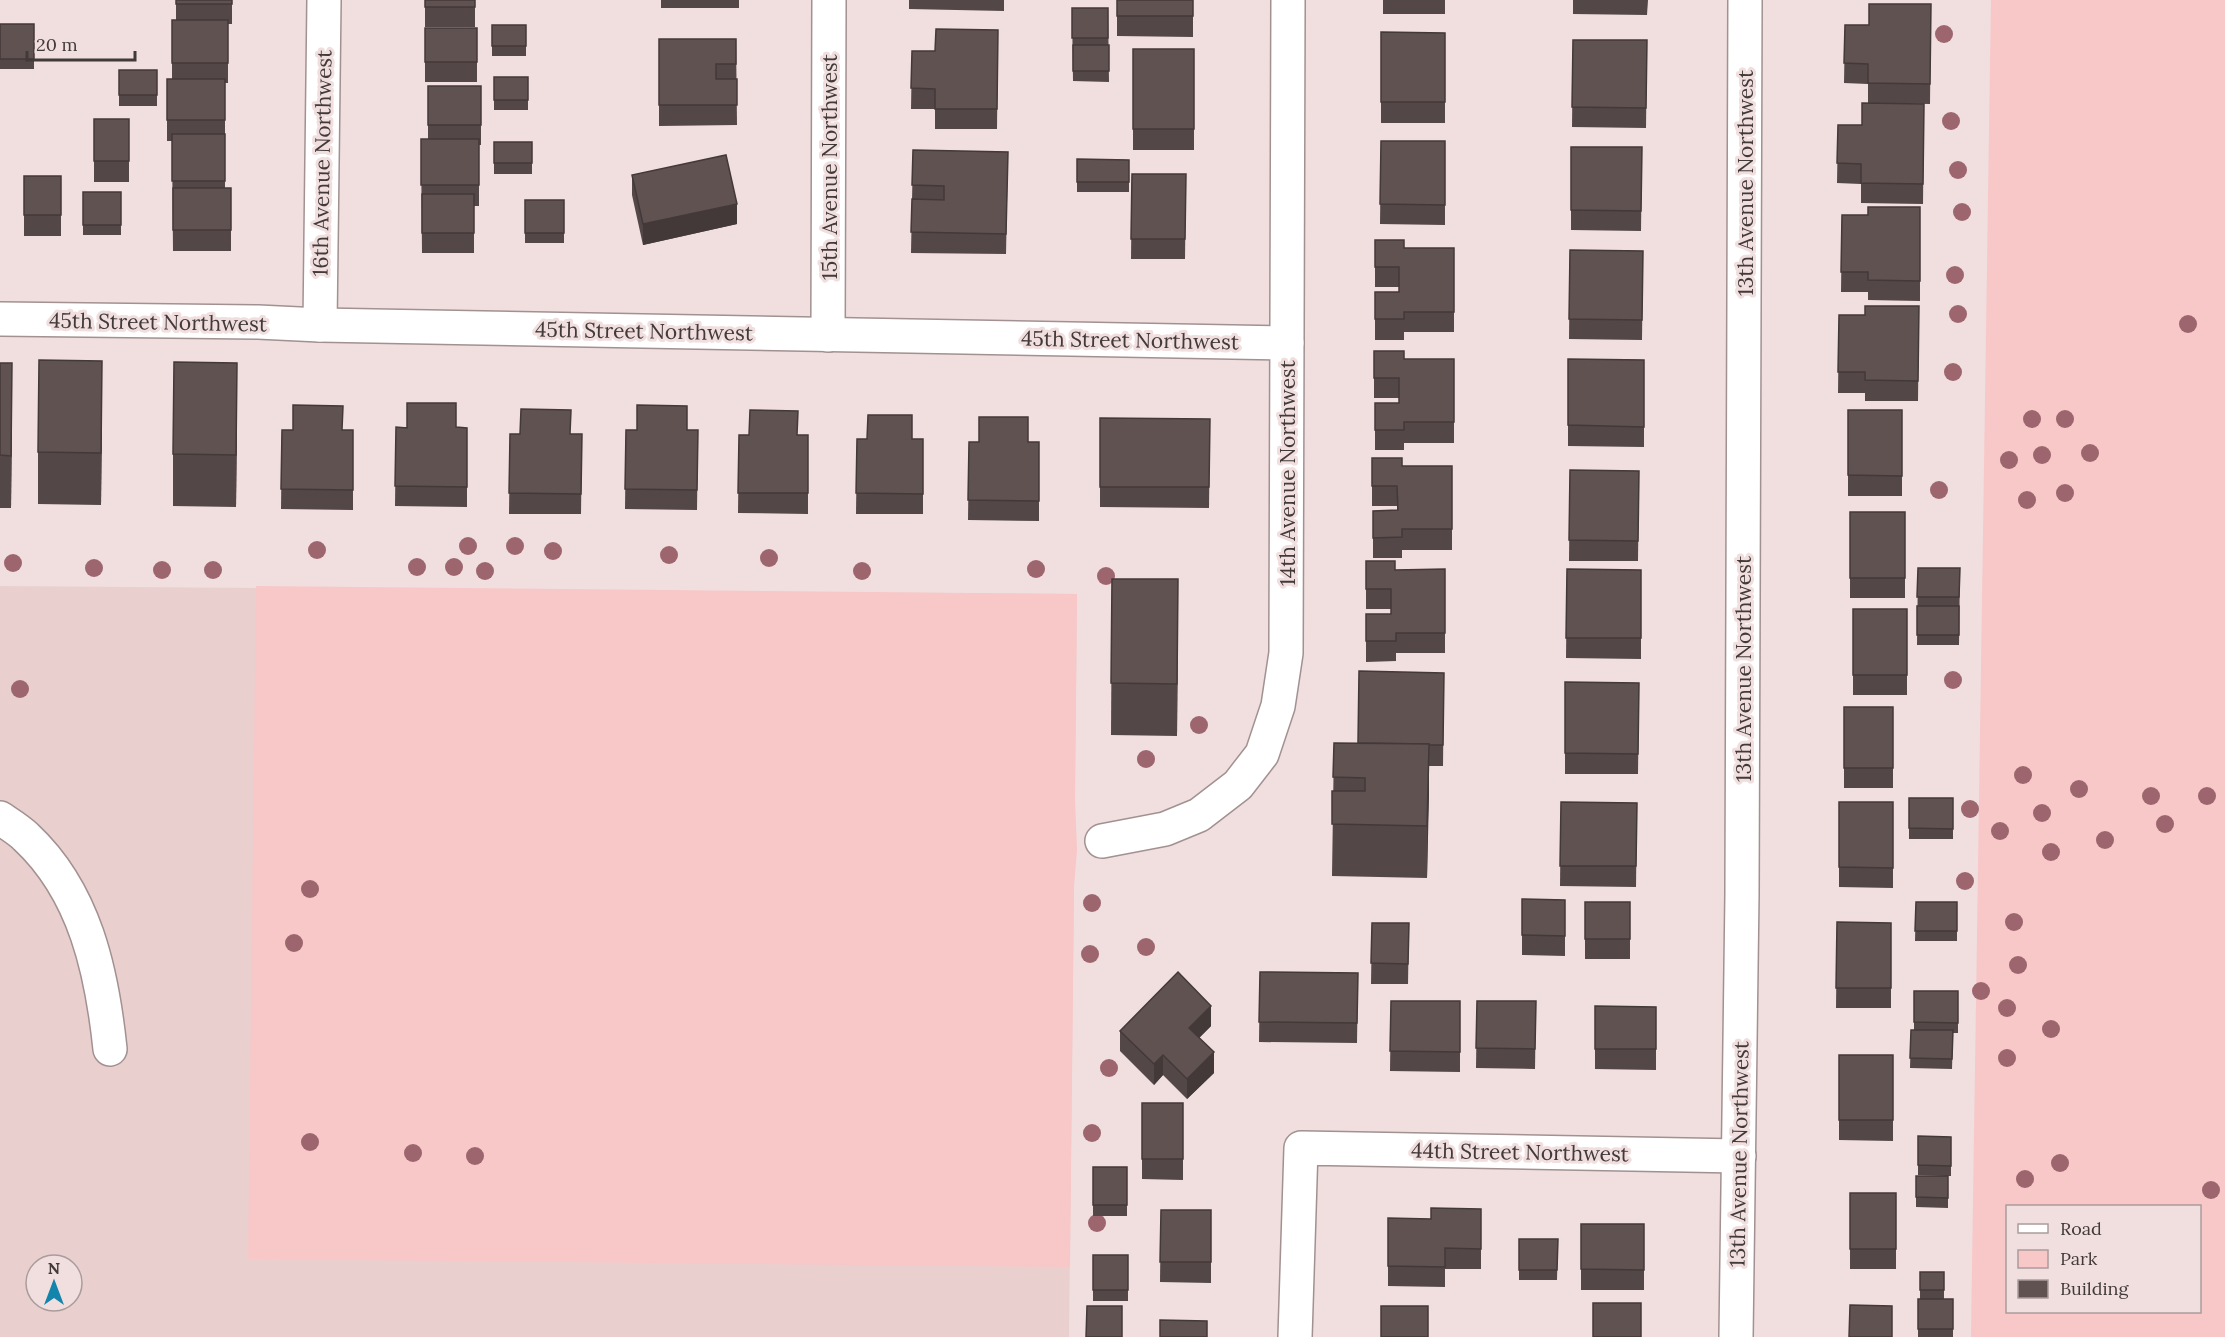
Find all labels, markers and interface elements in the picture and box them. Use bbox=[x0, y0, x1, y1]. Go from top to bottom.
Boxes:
scale bar bbox=[27, 24, 135, 62]
text: 20 m bbox=[36, 33, 78, 56]
street label: 16th Avenue Northwest bbox=[307, 49, 337, 276]
street label: 15th Avenue Northwest bbox=[816, 53, 843, 280]
street label: 13th Avenue Northwest bbox=[1732, 69, 1759, 296]
street label: 45th Street Northwest bbox=[49, 307, 268, 337]
street label: 45th Street Northwest bbox=[535, 316, 754, 346]
street label: 45th Street Northwest bbox=[1021, 325, 1240, 355]
street label: 14th Avenue Northwest bbox=[1274, 359, 1301, 586]
street label: 13th Avenue Northwest bbox=[1730, 555, 1757, 782]
street label: 13th Avenue Northwest bbox=[1724, 1040, 1754, 1267]
street label: 44th Street Northwest bbox=[1411, 1137, 1630, 1167]
legend bbox=[2006, 1205, 2201, 1313]
text: Road bbox=[2060, 1217, 2102, 1240]
text: Park bbox=[2060, 1247, 2098, 1270]
north arrow bbox=[24, 1253, 84, 1313]
text: N bbox=[48, 1258, 60, 1278]
text: Building bbox=[2060, 1277, 2130, 1300]

